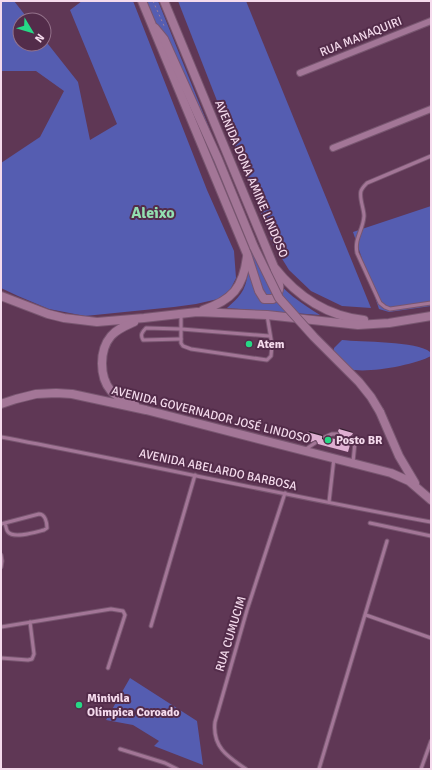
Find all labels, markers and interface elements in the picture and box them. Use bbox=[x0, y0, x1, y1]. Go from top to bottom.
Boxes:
north arrow bbox=[12, 12, 52, 52]
street label: RUA MANAQUIRI bbox=[318, 14, 404, 60]
text: N bbox=[32, 31, 47, 45]
street label: AVENIDA DONA AMINE LINDOSO bbox=[211, 98, 291, 260]
district label: Aleixo bbox=[131, 203, 175, 223]
place label: Atem bbox=[257, 337, 285, 352]
marker: Atem bbox=[244, 339, 254, 349]
street label: AVENIDA GOVERNADOR JOSÉ LINDOSO bbox=[110, 383, 312, 447]
place label: Posto BR bbox=[336, 433, 383, 448]
marker: Posto BR bbox=[323, 435, 333, 445]
street label: AVENIDA ABELARDO BARBOSA bbox=[138, 446, 299, 494]
street label: RUA CUMUCIM bbox=[212, 594, 250, 674]
place label: Minivila Olímpica Coroado bbox=[87, 691, 180, 720]
marker: Minivila Olímpica Coroado bbox=[74, 700, 84, 710]

